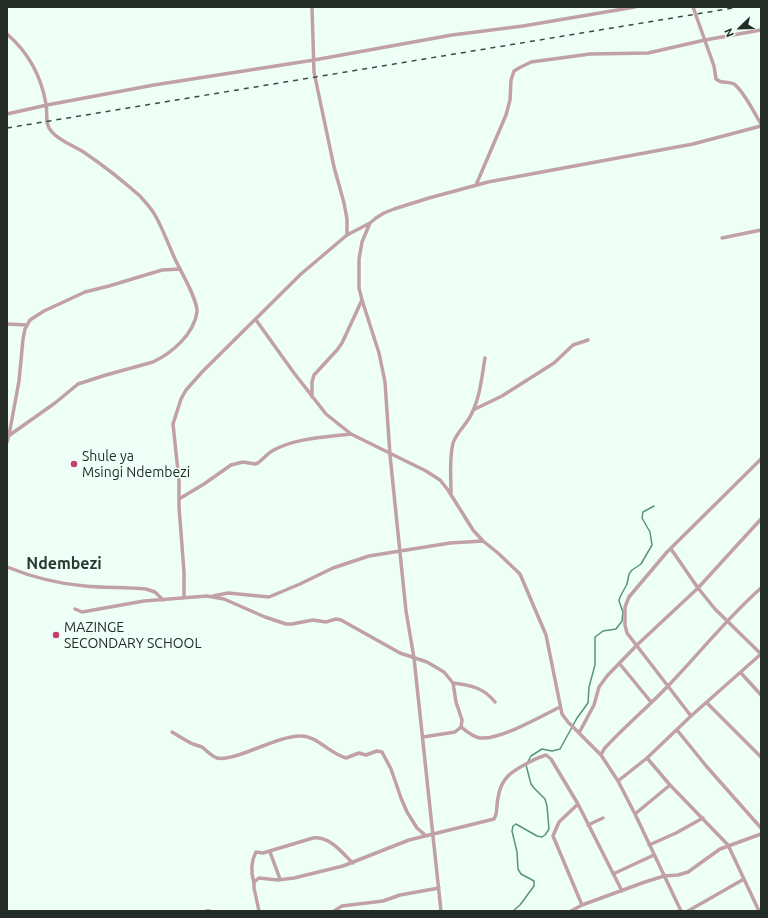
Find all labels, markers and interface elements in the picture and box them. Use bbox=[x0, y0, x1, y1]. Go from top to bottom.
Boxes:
north arrow bbox=[720, 8, 760, 48]
text: N bbox=[722, 27, 736, 39]
place label: Shule ya Msingi Ndembezi bbox=[82, 448, 190, 480]
marker: Shule ya Msingi Ndembezi bbox=[69, 459, 79, 469]
district label: Ndembezi bbox=[26, 554, 102, 574]
place label: MAZINGE SECONDARY SCHOOL bbox=[64, 619, 202, 652]
marker: MAZINGE SECONDARY SCHOOL bbox=[51, 630, 61, 640]

